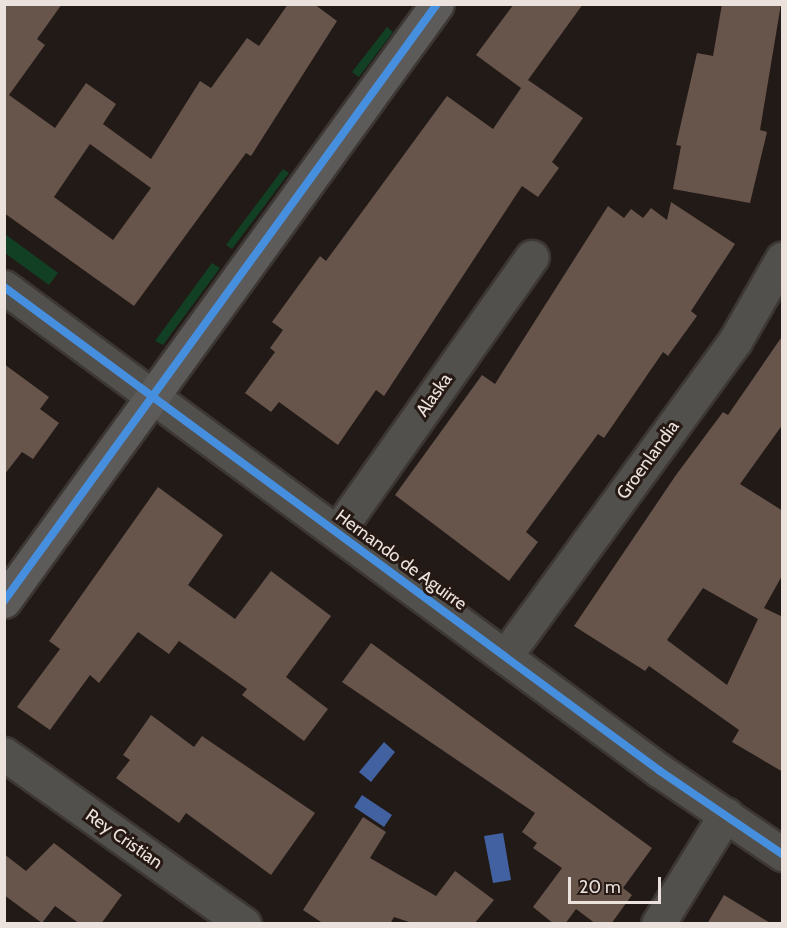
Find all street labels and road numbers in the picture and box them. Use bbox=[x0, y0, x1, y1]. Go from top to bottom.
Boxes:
street label: Alaska bbox=[411, 369, 457, 421]
street label: Groenlandia bbox=[612, 416, 684, 504]
street label: Hernando de Aguirre bbox=[331, 505, 471, 615]
street label: Rey Cristian bbox=[81, 805, 167, 873]

